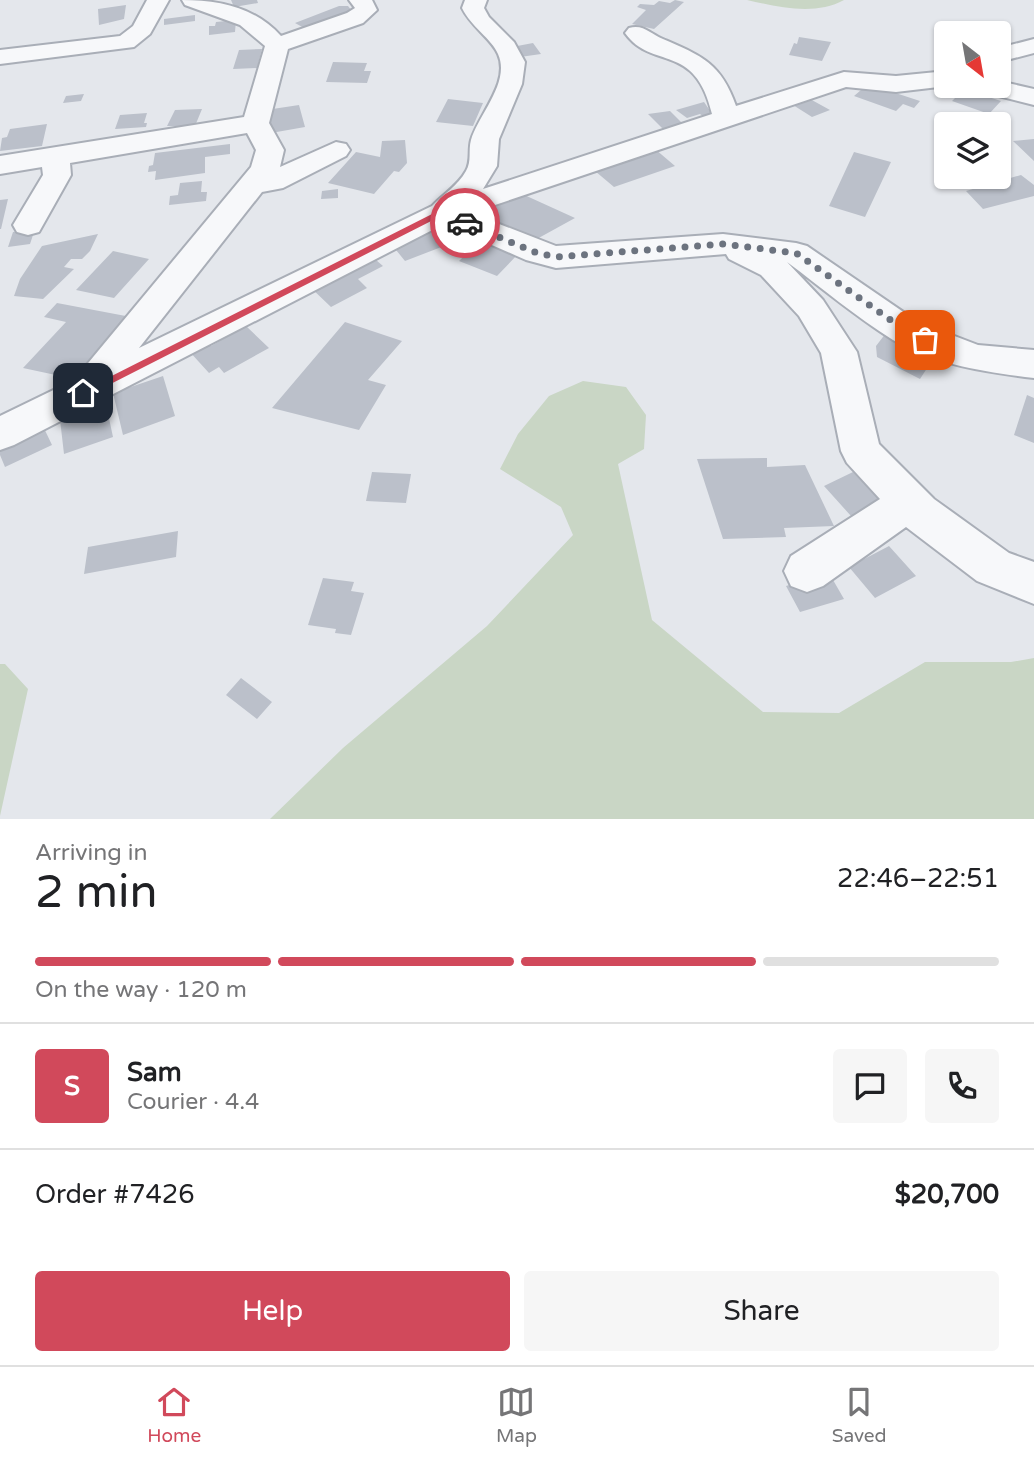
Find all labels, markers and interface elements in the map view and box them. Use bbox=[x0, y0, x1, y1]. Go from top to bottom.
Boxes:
north arrow bbox=[934, 21, 1012, 98]
map controls bbox=[934, 21, 1011, 189]
button: layers bbox=[934, 112, 1011, 189]
courier bbox=[430, 188, 500, 258]
icon: car bbox=[446, 204, 484, 242]
pin bbox=[895, 310, 955, 370]
icon: bag bbox=[906, 321, 944, 359]
pin bbox=[53, 363, 113, 423]
icon: home bbox=[64, 374, 102, 412]
text: Arriving in bbox=[35, 839, 148, 867]
text: 22:46–22:51 bbox=[837, 863, 999, 894]
text: 2 min bbox=[35, 865, 158, 920]
text: On the way · 120 m bbox=[35, 976, 247, 1004]
button: chat bbox=[833, 1049, 907, 1123]
button: phone bbox=[925, 1049, 999, 1123]
text: Sam bbox=[127, 1057, 182, 1088]
text: S bbox=[64, 1071, 80, 1102]
text: Courier · 4.4 bbox=[127, 1088, 259, 1116]
text: Order #7426 bbox=[35, 1179, 195, 1210]
text: $20,700 bbox=[895, 1179, 999, 1210]
button: Help bbox=[35, 1271, 510, 1351]
button: Share bbox=[524, 1271, 999, 1351]
tab: Home bbox=[147, 1383, 201, 1447]
tab: Map bbox=[496, 1383, 537, 1447]
tab: Saved bbox=[832, 1383, 887, 1447]

